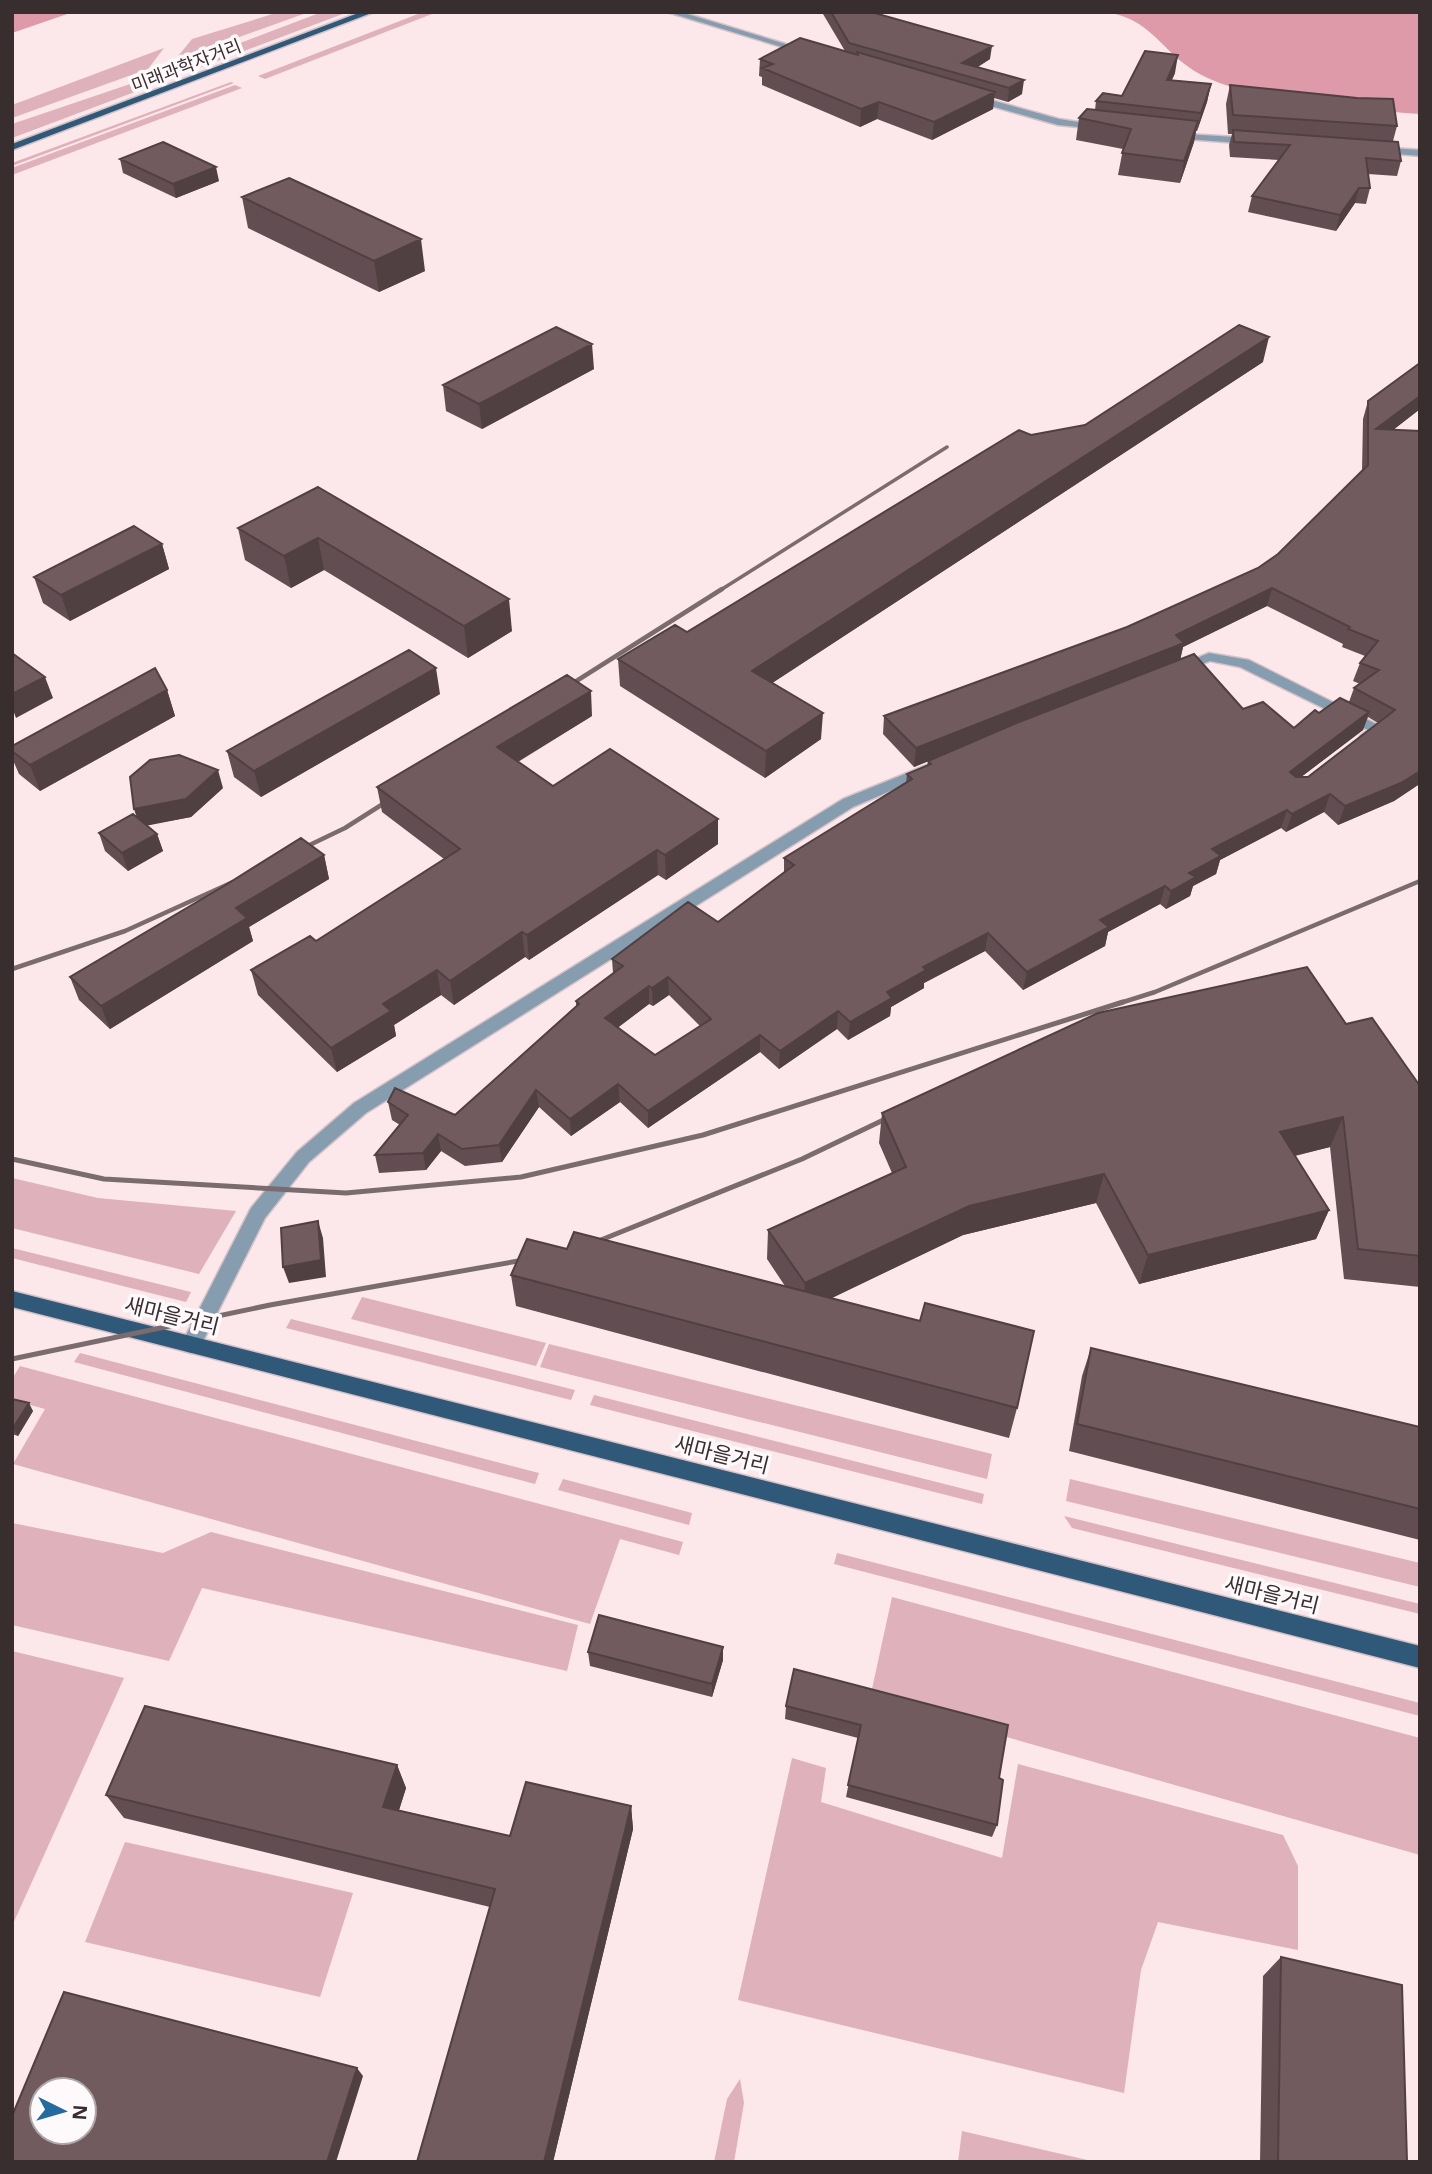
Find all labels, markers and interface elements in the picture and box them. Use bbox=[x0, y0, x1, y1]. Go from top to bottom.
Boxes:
street label: 미래과학자거리 bbox=[128, 33, 244, 97]
street label: 새마을거리 bbox=[122, 1290, 222, 1340]
street label: 새마을거리 bbox=[672, 1429, 772, 1479]
street label: 새마을거리 bbox=[1222, 1569, 1322, 1619]
north arrow bbox=[28, 2076, 98, 2146]
text: N bbox=[66, 2104, 94, 2121]

